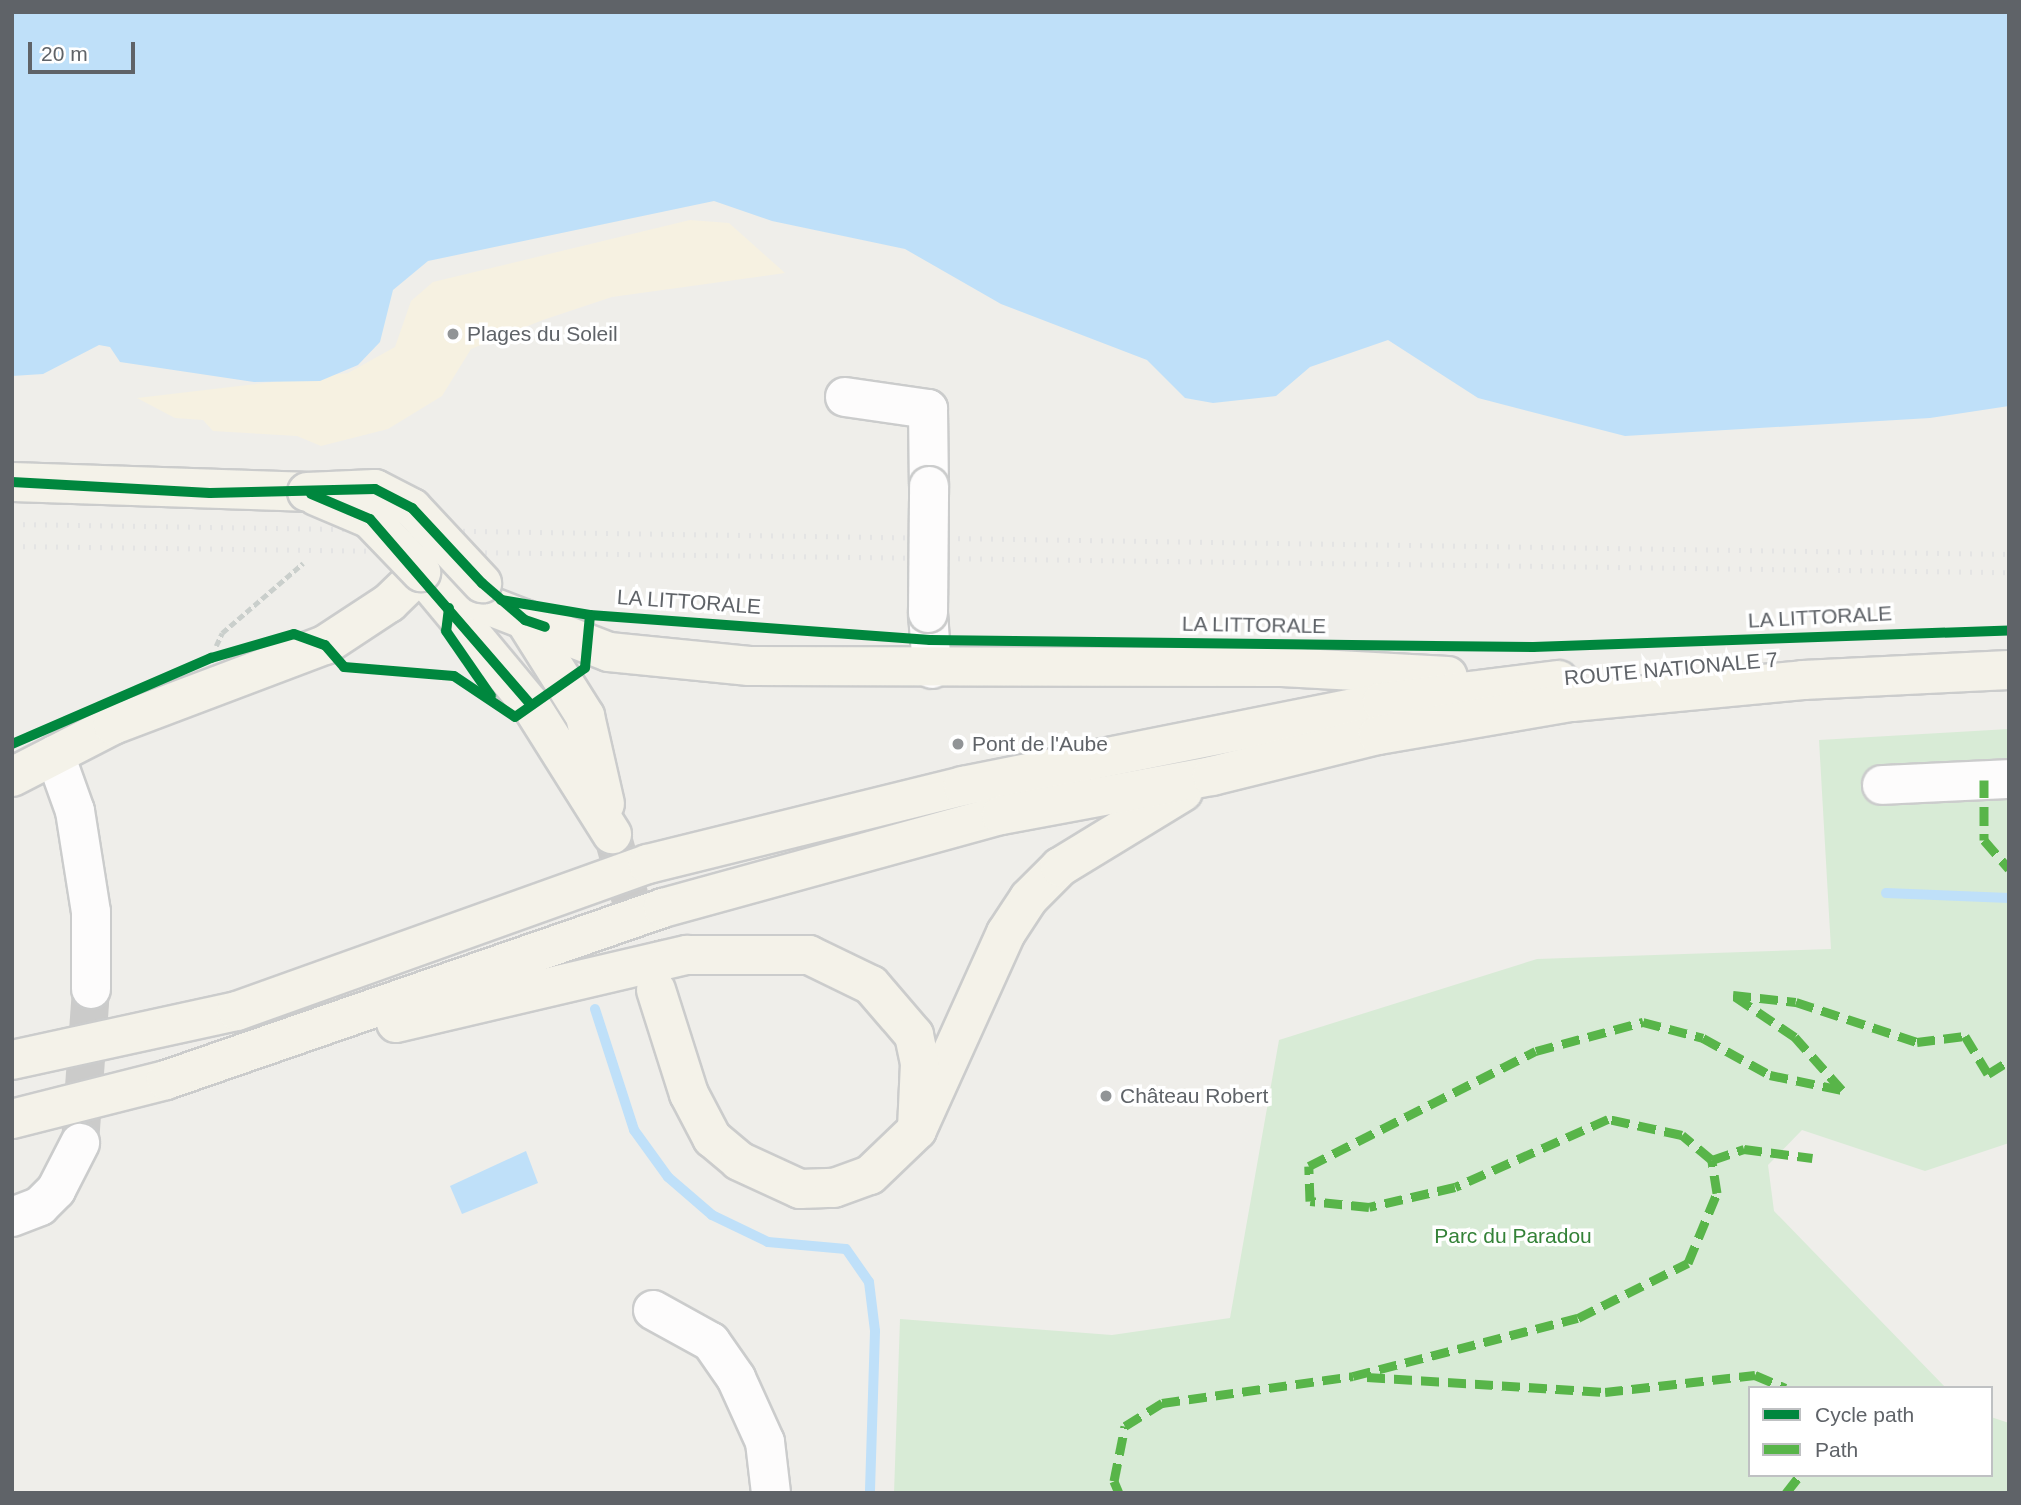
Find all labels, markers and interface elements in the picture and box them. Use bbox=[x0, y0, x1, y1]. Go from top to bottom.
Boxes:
scale bar bbox=[32, 28, 138, 72]
text: 20 m bbox=[41, 42, 88, 65]
place label: Plages du Soleil bbox=[467, 321, 618, 347]
marker: Plages du Soleil bbox=[445, 326, 461, 342]
street label: LA LITTORALE bbox=[616, 584, 762, 620]
street label: LA LITTORALE bbox=[1747, 601, 1893, 633]
street label: LA LITTORALE bbox=[1181, 611, 1327, 639]
street label: ROUTE NATIONALE 7 bbox=[1563, 647, 1779, 691]
place label: Pont de l'Aube bbox=[972, 731, 1108, 757]
marker: Pont de l'Aube bbox=[950, 736, 966, 752]
place label: Château Robert bbox=[1120, 1083, 1268, 1109]
marker: Château Robert bbox=[1098, 1088, 1114, 1104]
park label: Parc du Paradou bbox=[1434, 1223, 1592, 1249]
legend bbox=[1748, 1386, 1993, 1477]
text: Cycle path bbox=[1815, 1403, 1914, 1426]
text: Path bbox=[1815, 1438, 1858, 1461]

